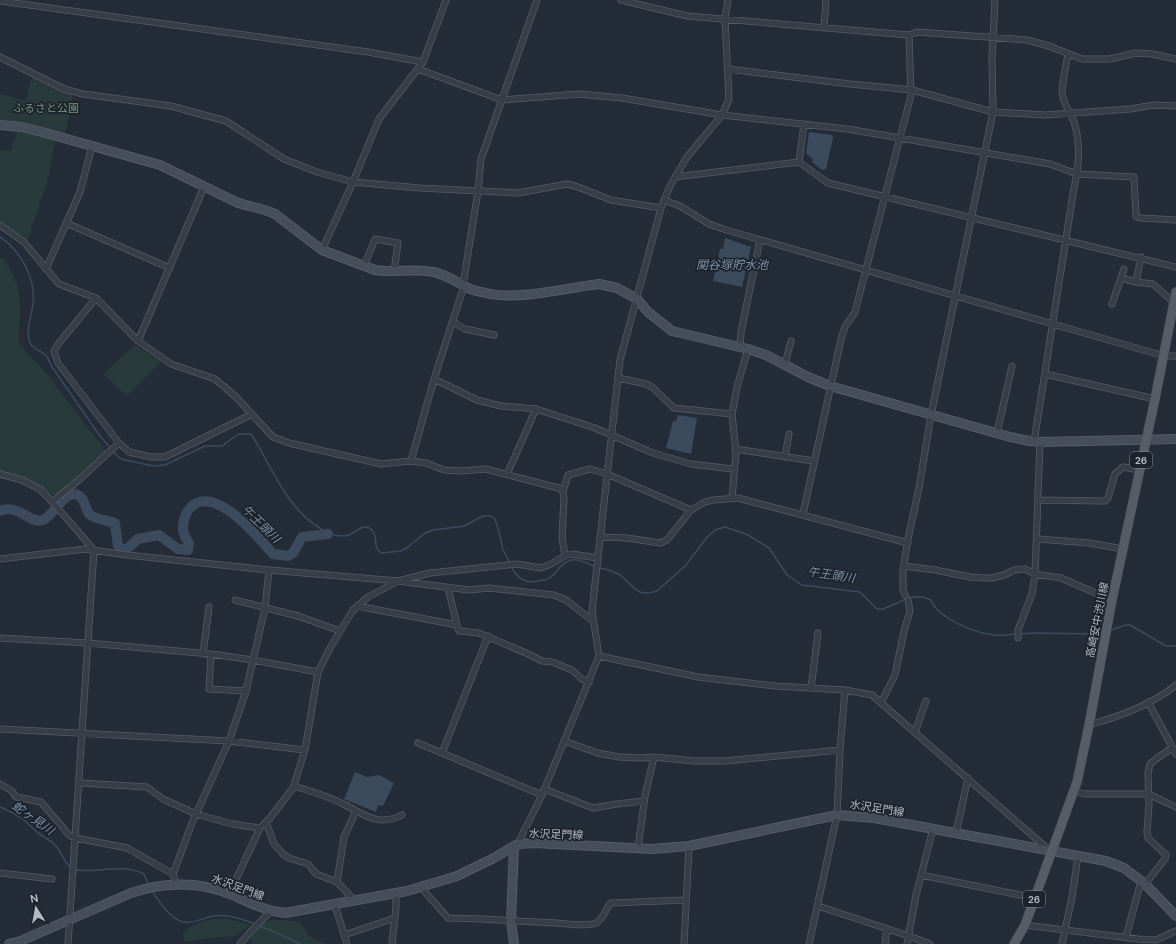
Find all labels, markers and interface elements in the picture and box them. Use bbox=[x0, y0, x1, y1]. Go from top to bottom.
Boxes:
park label: ふるさと公園 bbox=[13, 101, 79, 115]
water label: 関谷塚貯水池 bbox=[696, 257, 769, 273]
road number: 26 bbox=[1130, 452, 1152, 468]
water label: 午王頭川 bbox=[238, 502, 285, 548]
water label: 午王頭川 bbox=[806, 564, 858, 587]
street label: 高崎安中渋川線 bbox=[1083, 581, 1111, 659]
street label: 水沢足門線 bbox=[849, 797, 905, 819]
water label: 蛇ヶ見川 bbox=[9, 798, 59, 839]
street label: 水沢足門線 bbox=[528, 826, 584, 842]
street label: 水沢足門線 bbox=[210, 871, 266, 903]
north arrow bbox=[16, 888, 56, 928]
text: N bbox=[29, 891, 39, 906]
road number: 26 bbox=[1023, 891, 1045, 907]

